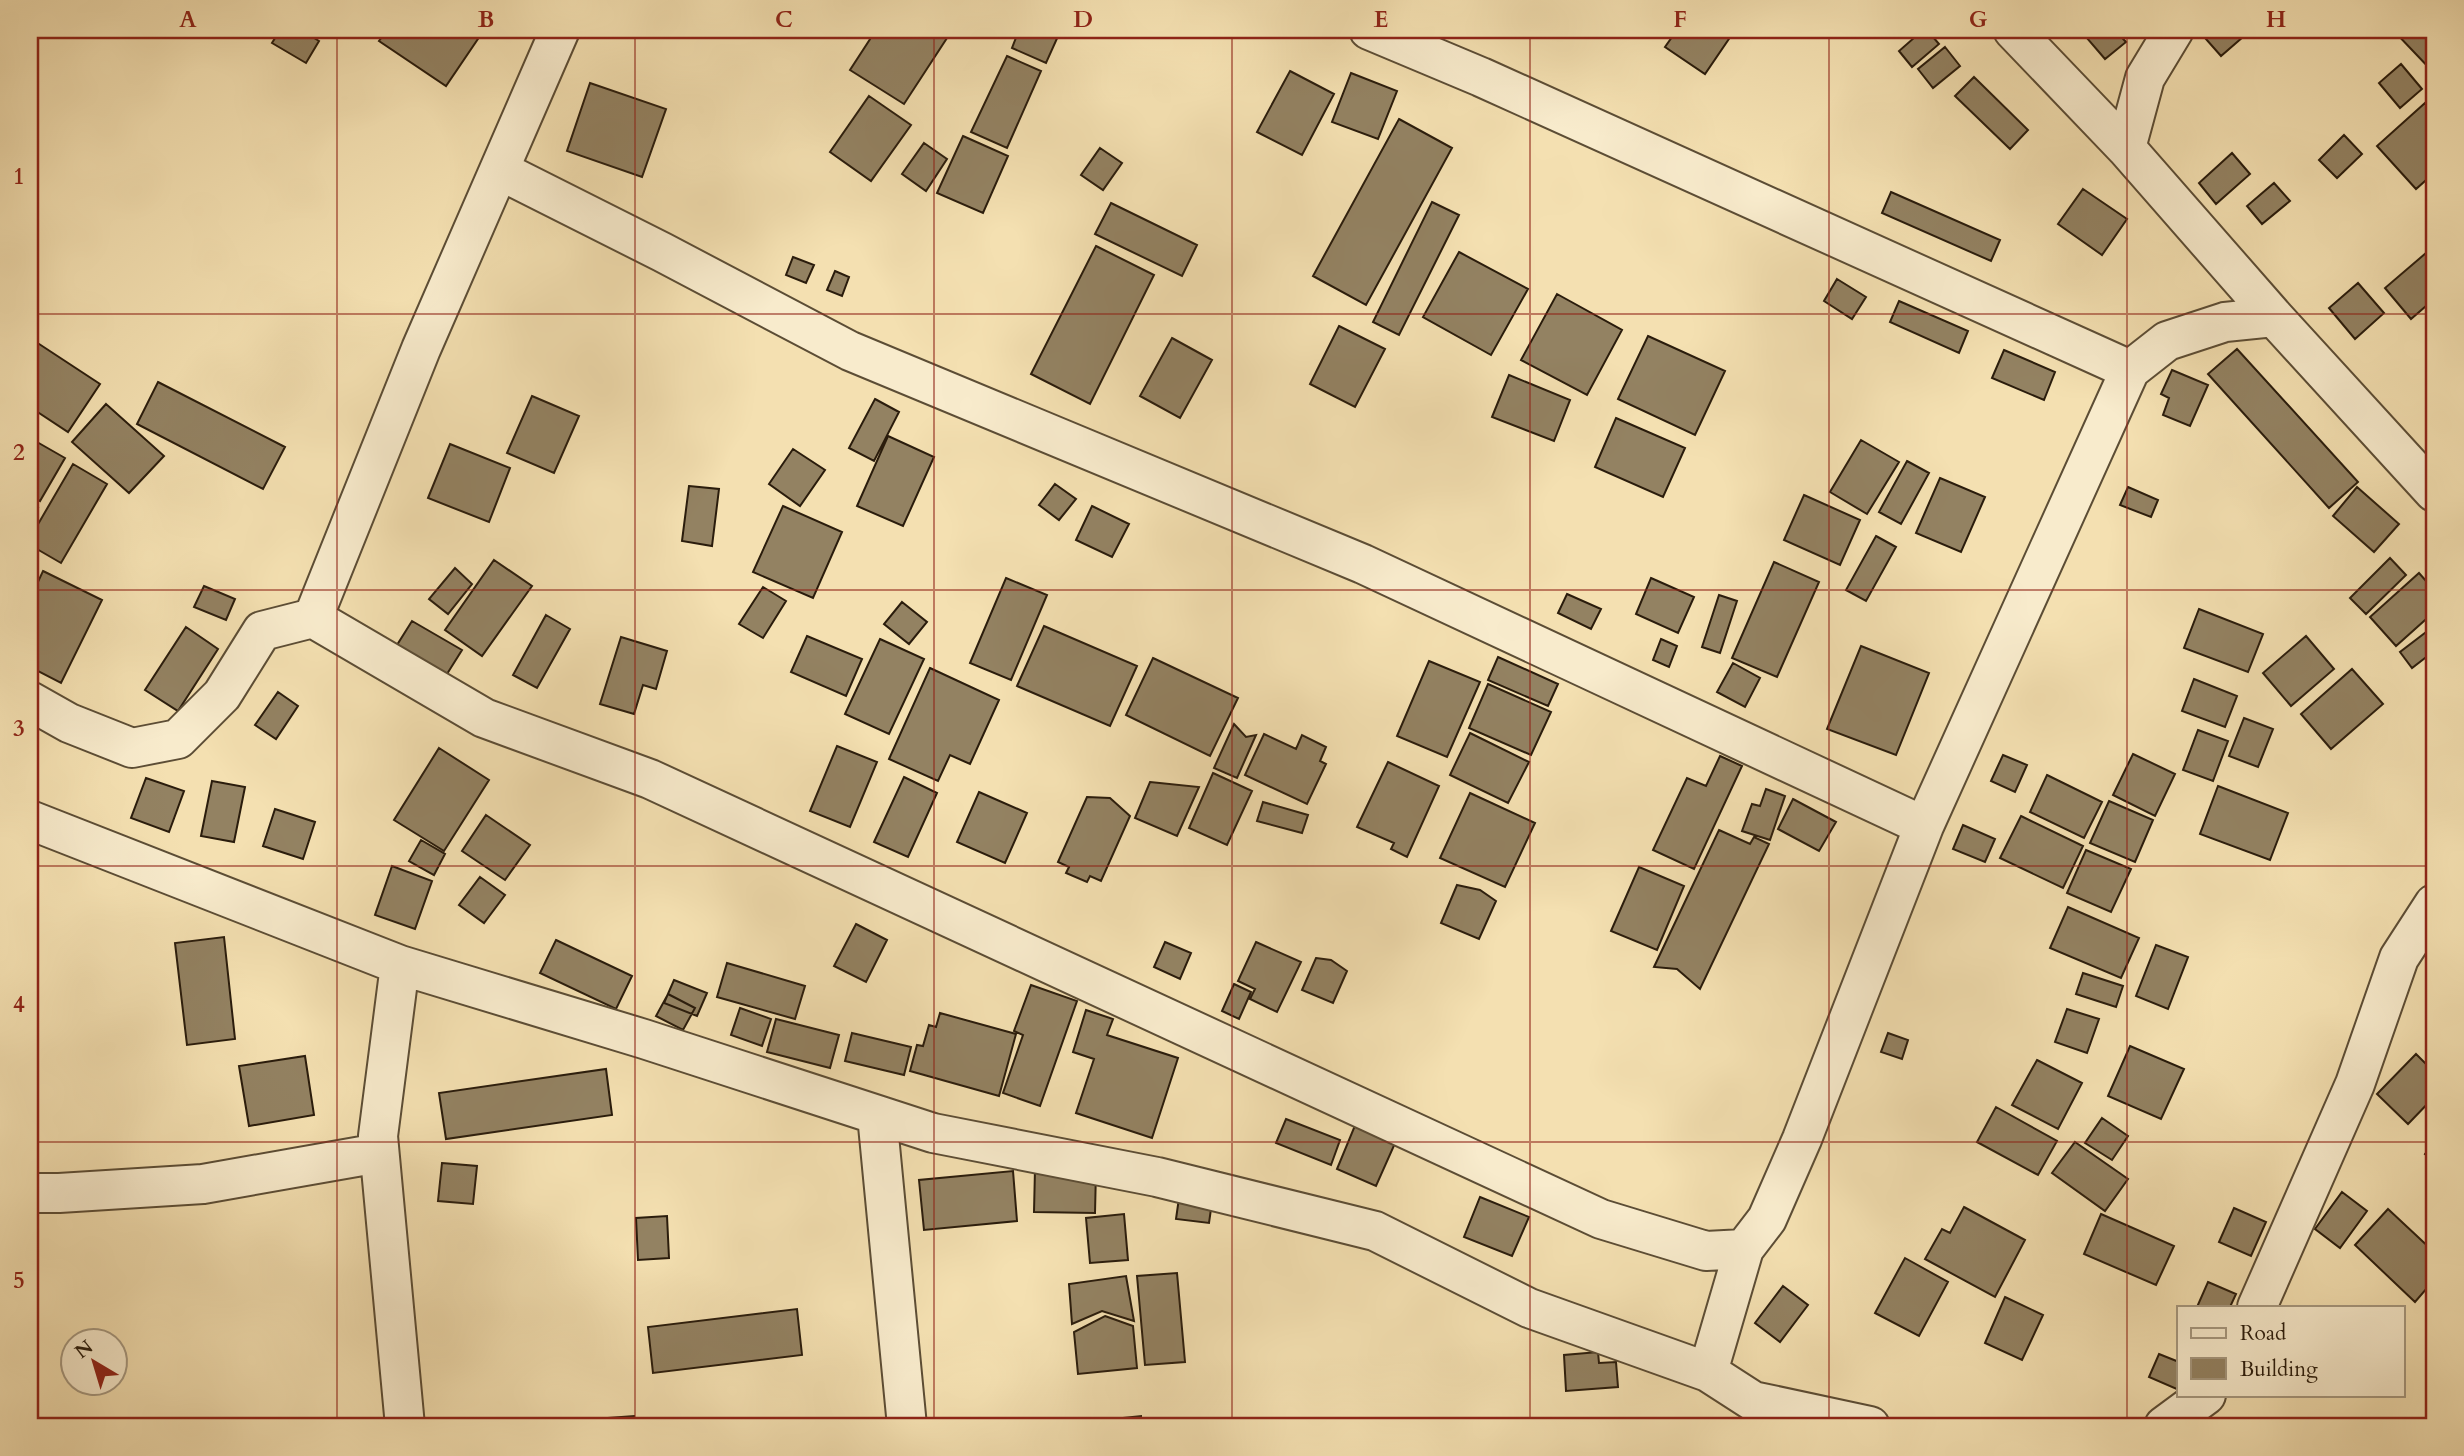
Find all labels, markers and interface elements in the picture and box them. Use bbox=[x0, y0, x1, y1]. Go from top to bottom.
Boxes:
text: A bbox=[179, 4, 197, 35]
text: B bbox=[478, 4, 494, 35]
text: C bbox=[775, 4, 793, 35]
text: D bbox=[1073, 4, 1093, 35]
text: E bbox=[1374, 4, 1388, 35]
text: F bbox=[1673, 4, 1687, 35]
text: G bbox=[1969, 4, 1988, 35]
text: H bbox=[2266, 4, 2286, 35]
text: 1 bbox=[13, 161, 25, 192]
text: 2 bbox=[13, 437, 25, 468]
text: 3 bbox=[13, 713, 25, 744]
text: 4 bbox=[13, 989, 25, 1020]
text: 5 bbox=[13, 1265, 25, 1296]
legend bbox=[2177, 1306, 2404, 1396]
text: Road bbox=[2240, 1319, 2286, 1348]
north arrow bbox=[60, 1326, 130, 1396]
text: N bbox=[70, 1334, 99, 1365]
text: Building bbox=[2240, 1355, 2318, 1384]

